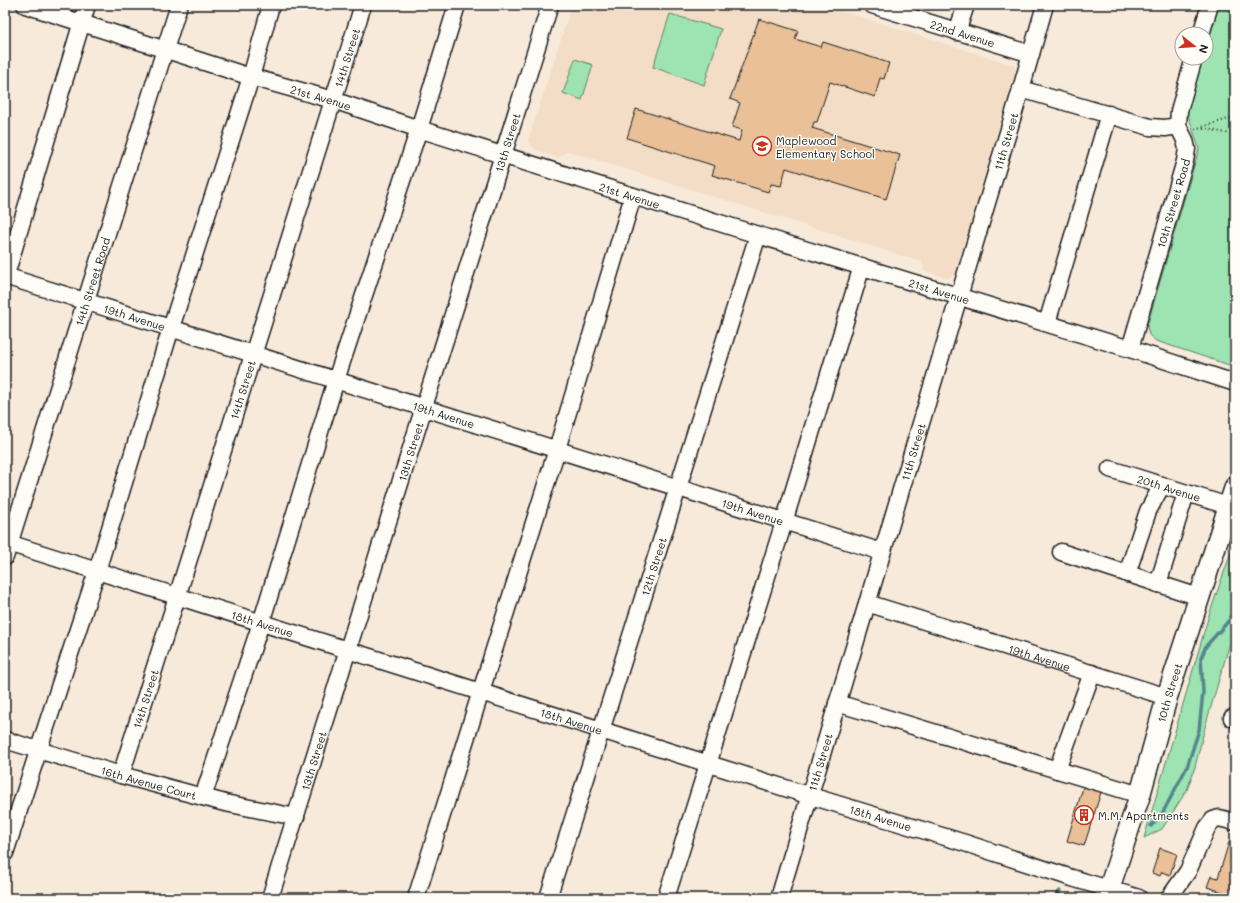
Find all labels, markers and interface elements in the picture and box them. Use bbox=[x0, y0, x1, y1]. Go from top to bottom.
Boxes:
street label: 22nd Avenue bbox=[929, 16, 997, 50]
street label: 14th Street bbox=[330, 26, 363, 89]
north arrow bbox=[1174, 26, 1214, 66]
text: N bbox=[1196, 43, 1212, 55]
street label: 21st Avenue bbox=[289, 81, 354, 113]
street label: 11th Street bbox=[990, 110, 1021, 172]
street label: 13th Street bbox=[491, 111, 523, 174]
place label: Maplewood Elementary School bbox=[776, 133, 875, 161]
school or university icon: Maplewood Elementary School bbox=[751, 135, 773, 157]
street label: 10th Street Road bbox=[1153, 157, 1193, 250]
street label: 21st Avenue bbox=[598, 178, 662, 212]
street label: 14th Street Road bbox=[71, 235, 113, 327]
street label: 21st Avenue bbox=[907, 274, 972, 307]
street label: 19th Avenue bbox=[102, 300, 168, 334]
street label: 14th Street bbox=[226, 358, 258, 421]
street label: 19th Avenue bbox=[411, 397, 477, 431]
street label: 13th Street bbox=[394, 420, 426, 483]
street label: 11th Street bbox=[897, 421, 928, 482]
street label: 20th Avenue bbox=[1136, 471, 1203, 505]
street label: 19th Avenue bbox=[720, 495, 786, 528]
street label: 12th Street bbox=[637, 535, 669, 597]
street label: 18th Avenue bbox=[230, 606, 296, 640]
street label: 19th Avenue bbox=[1007, 640, 1073, 674]
street label: 10th Street bbox=[1153, 661, 1185, 724]
street label: 14th Street bbox=[129, 667, 161, 730]
street label: 18th Avenue bbox=[539, 704, 605, 738]
street label: 13th Street bbox=[297, 729, 329, 792]
street label: 11th Street bbox=[804, 731, 835, 793]
street label: 16th Avenue Court bbox=[99, 762, 199, 803]
street label: 18th Avenue bbox=[848, 801, 914, 834]
building icon: M.M. Apartments bbox=[1073, 804, 1095, 826]
place label: M.M. Apartments bbox=[1098, 808, 1189, 823]

